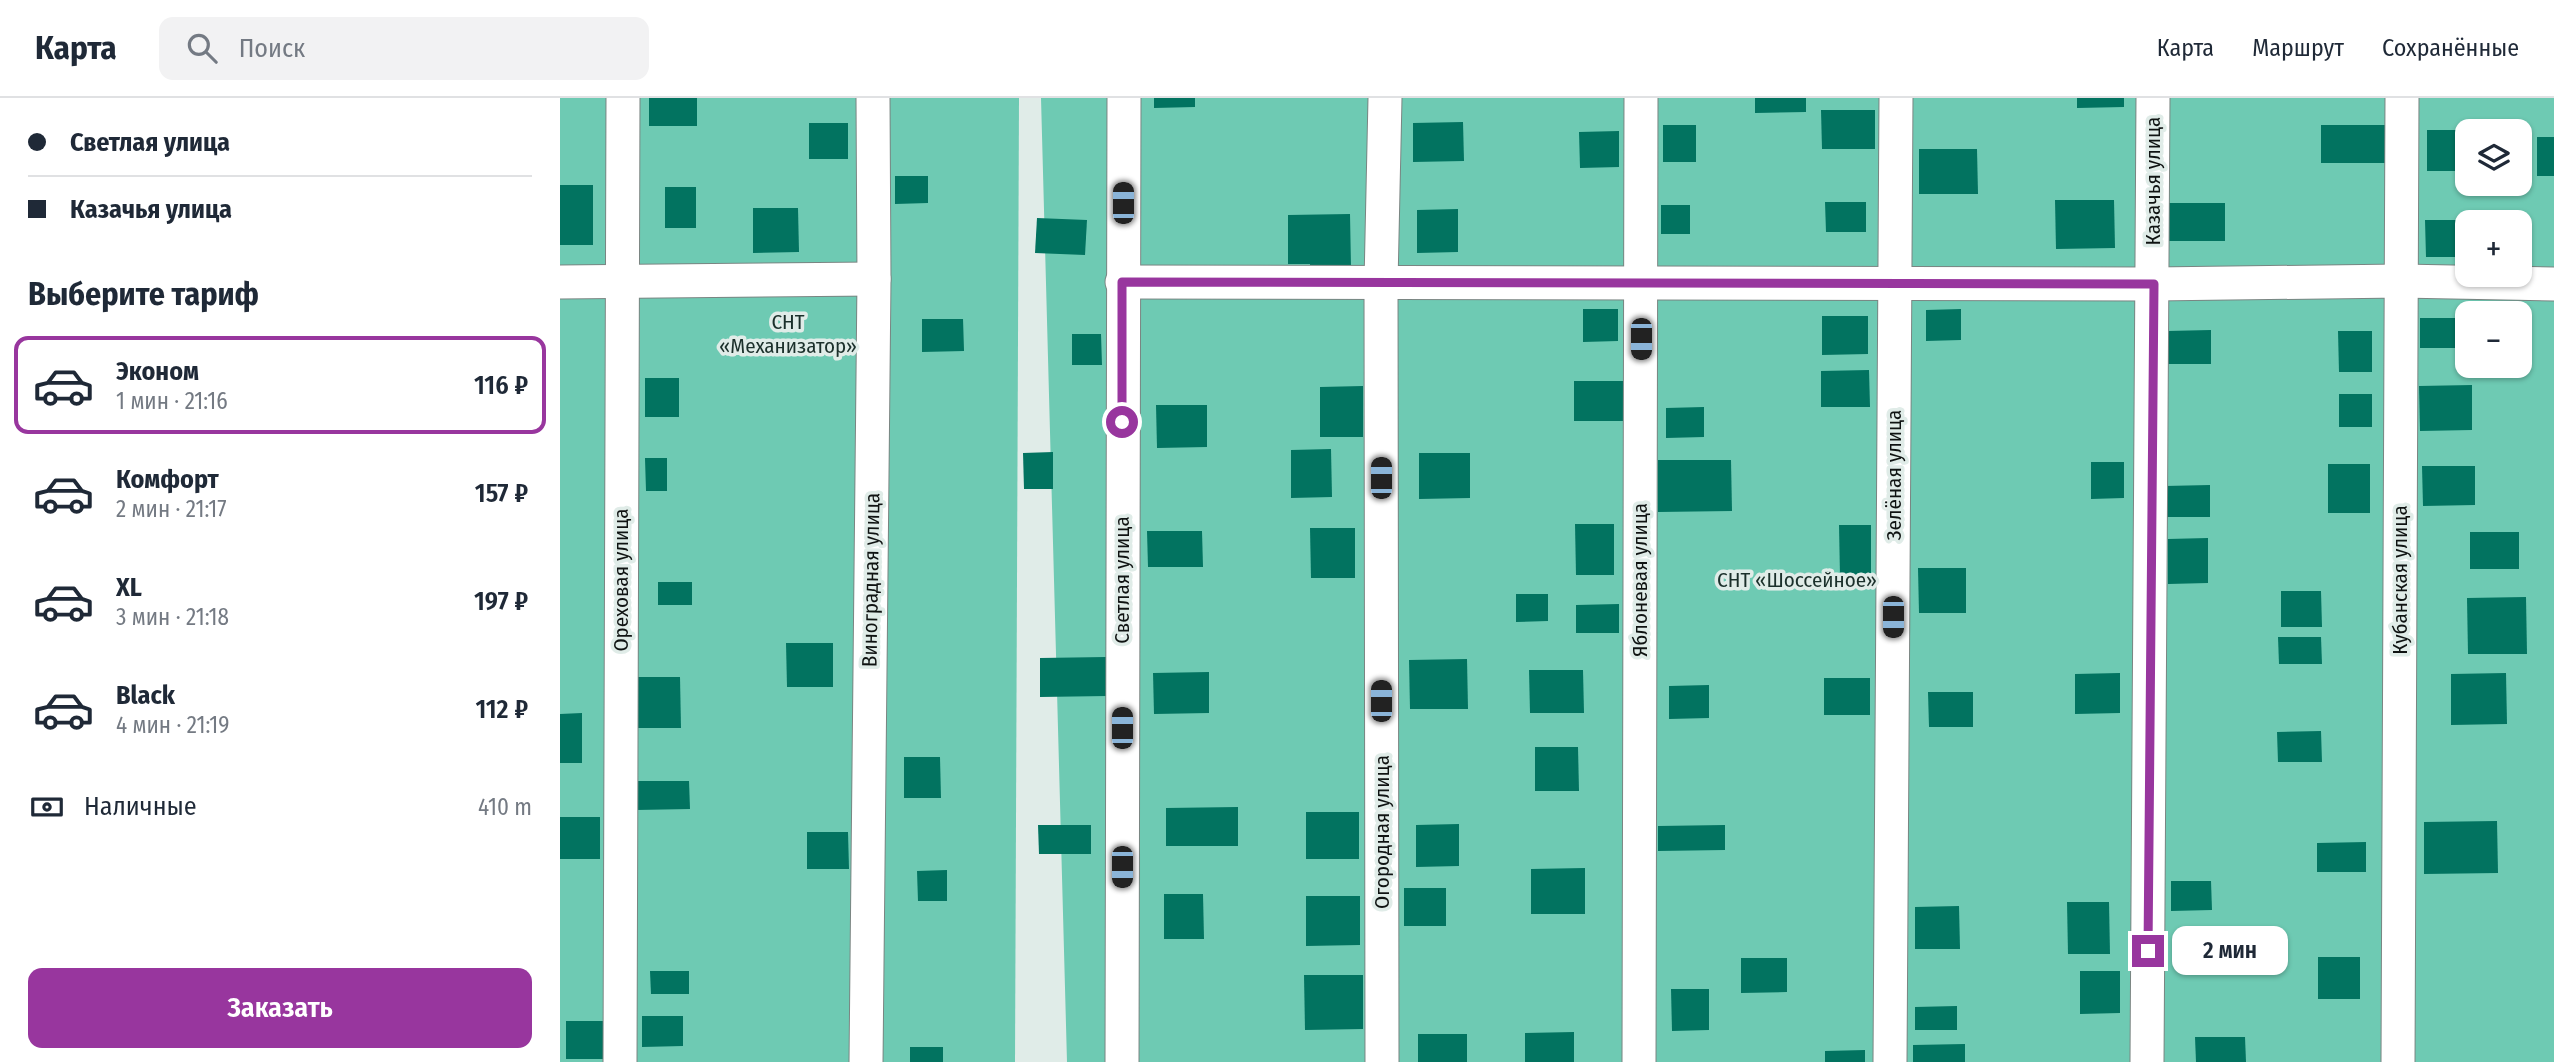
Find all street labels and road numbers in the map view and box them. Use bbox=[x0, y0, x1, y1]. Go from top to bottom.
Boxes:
street label: Казачья улица bbox=[2140, 117, 2166, 245]
street label: Зелёная улица bbox=[1881, 410, 1907, 540]
street label: Виноградная улица bbox=[856, 493, 886, 667]
street label: Яблоневая улица bbox=[1627, 503, 1653, 657]
street label: Кубанская улица bbox=[2387, 505, 2413, 655]
street label: Ореховая улица bbox=[608, 508, 634, 652]
street label: Светлая улица bbox=[1109, 516, 1135, 644]
street label: Огородная улица bbox=[1369, 755, 1395, 909]

